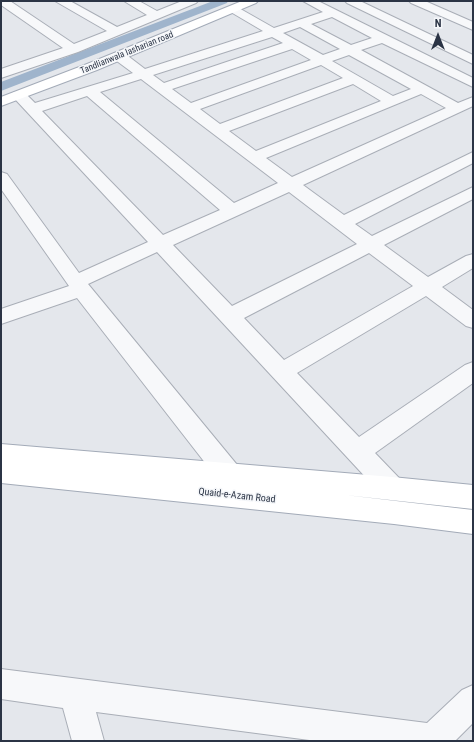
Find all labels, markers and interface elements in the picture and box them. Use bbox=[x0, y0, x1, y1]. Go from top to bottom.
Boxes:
north arrow bbox=[418, 16, 458, 56]
text: N bbox=[435, 17, 441, 30]
street label: Tandlianwala lasharian road bbox=[79, 29, 175, 77]
street label: Quaid-e-Azam Road bbox=[198, 486, 276, 506]

